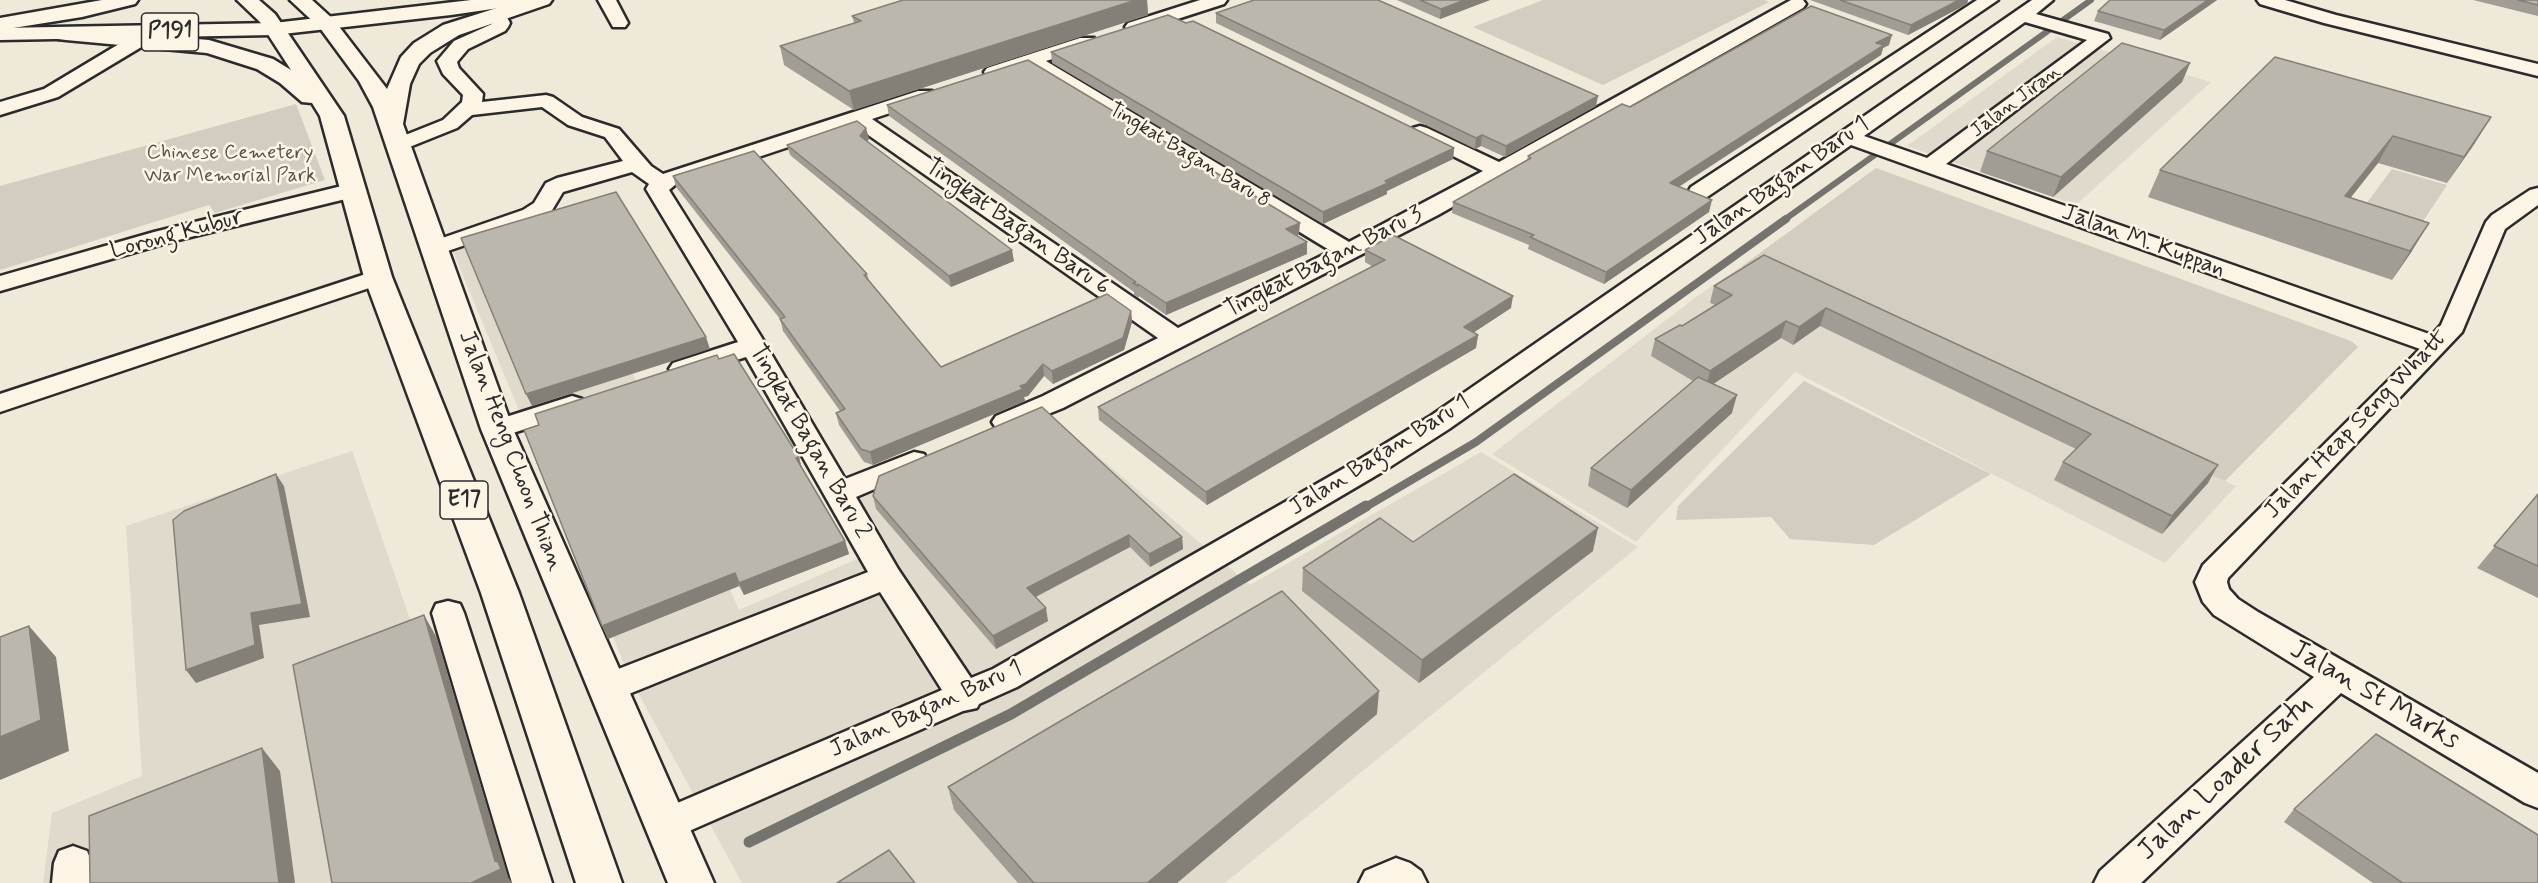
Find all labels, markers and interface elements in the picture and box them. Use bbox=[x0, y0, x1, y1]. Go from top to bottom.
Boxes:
road number: P191 bbox=[142, 13, 198, 51]
street label: Jalan Jiran bbox=[1966, 60, 2066, 144]
street label: Tingkat Bagan Baru 8 bbox=[1104, 98, 1274, 214]
street label: Jalan Bagan Baru 1 bbox=[1689, 111, 1875, 253]
park label: Chinese Cemetery War Memorial Park bbox=[144, 142, 316, 189]
street label: Tingkat Bagan Baru 6 bbox=[919, 153, 1115, 303]
street label: Jalan M. Kuppan bbox=[2057, 199, 2229, 285]
street label: Tingkat Bagan Baru 3 bbox=[1220, 201, 1428, 325]
street label: Lorong Kubur bbox=[107, 203, 247, 267]
street label: Jalan Heap Seng Whatt bbox=[2259, 324, 2455, 526]
street label: Jalan Heng Choon Thian bbox=[451, 327, 569, 575]
street label: Tingkat Bagan Baru 2 bbox=[742, 340, 876, 544]
street label: Jalan Bagan Baru 1 bbox=[1285, 389, 1475, 523]
road number: E17 bbox=[440, 481, 488, 519]
street label: Jalan St Marks bbox=[2283, 634, 2465, 758]
street label: Jalan Bagan Baru 1 bbox=[825, 655, 1027, 765]
street label: Jalan Loader Satu bbox=[2131, 689, 2321, 869]

